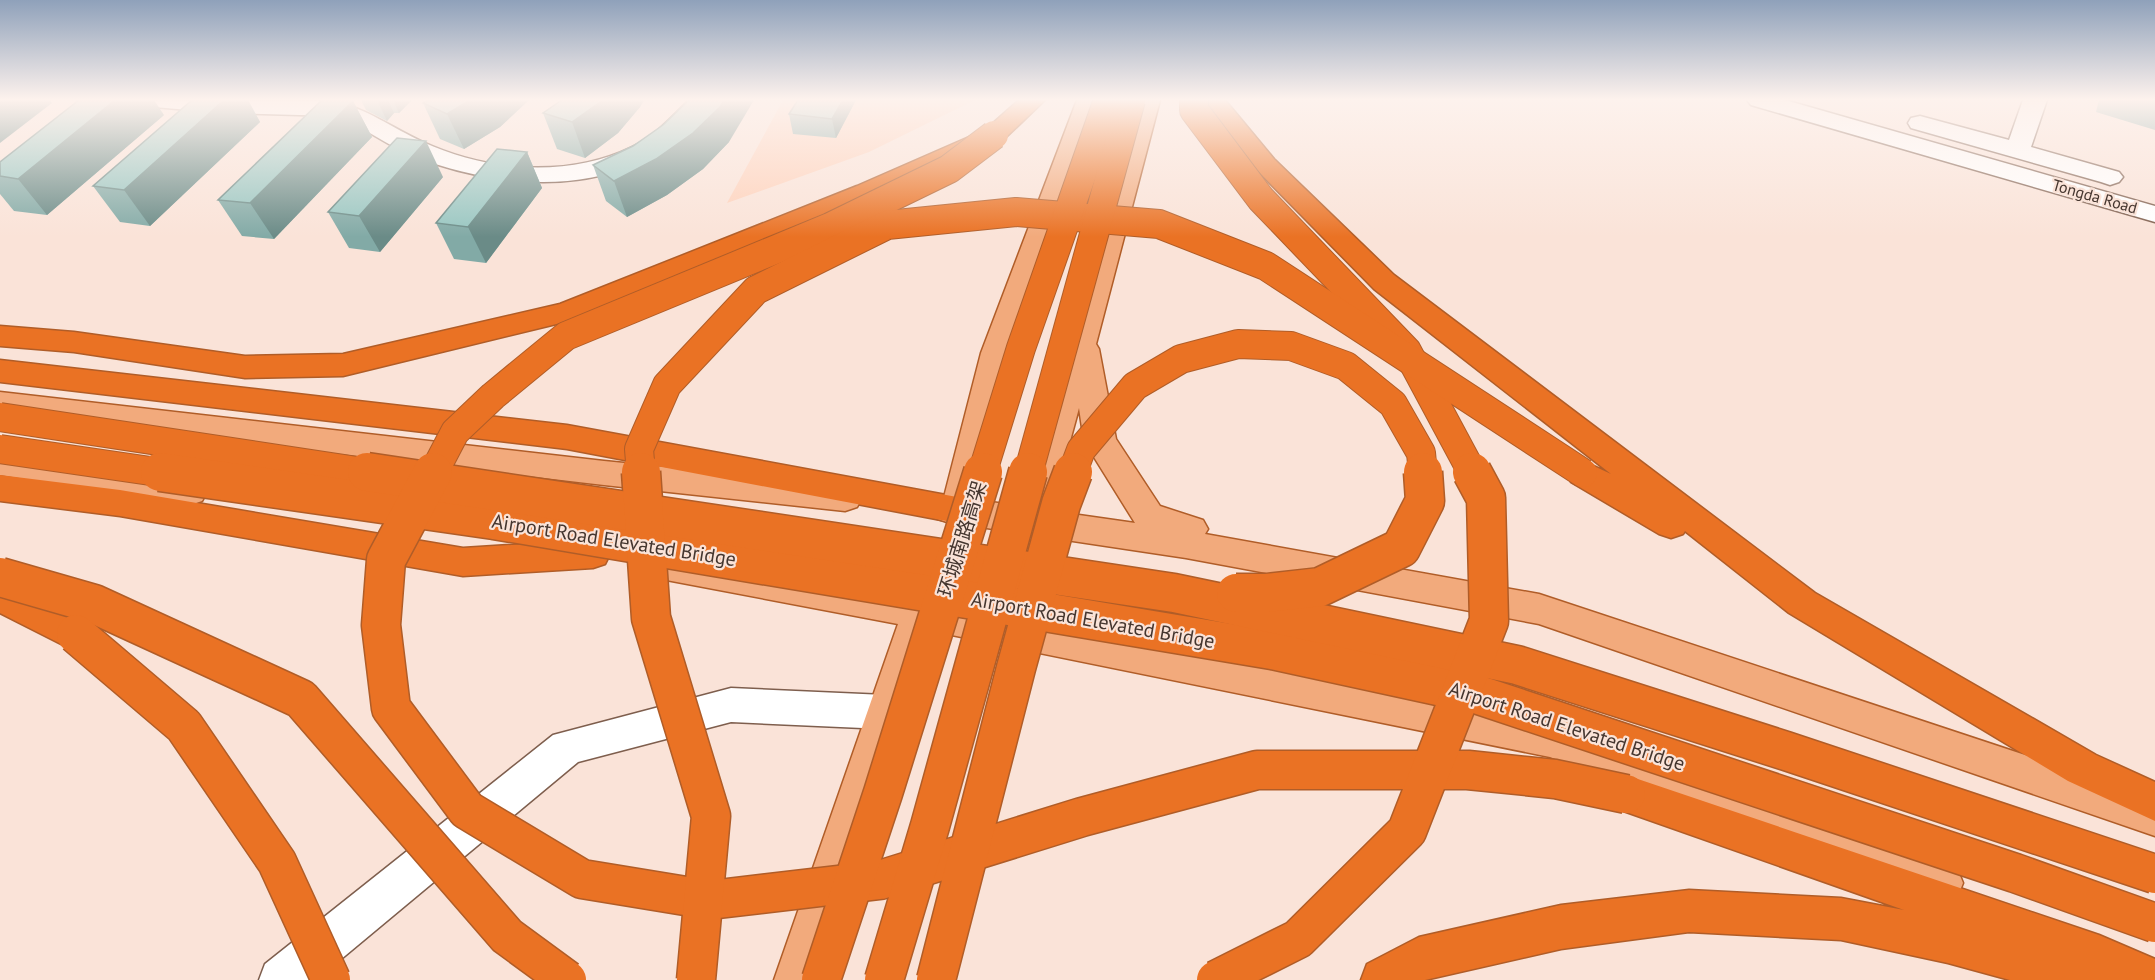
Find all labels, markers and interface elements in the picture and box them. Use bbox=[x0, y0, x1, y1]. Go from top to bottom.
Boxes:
street label: Tongda Road bbox=[2050, 174, 2140, 218]
street label: 环城南路高架 bbox=[932, 478, 992, 600]
street label: Airport Road Elevated Bridge bbox=[490, 508, 738, 572]
street label: Airport Road Elevated Bridge bbox=[969, 586, 1217, 654]
street label: Airport Road Elevated Bridge bbox=[1446, 676, 1688, 776]

